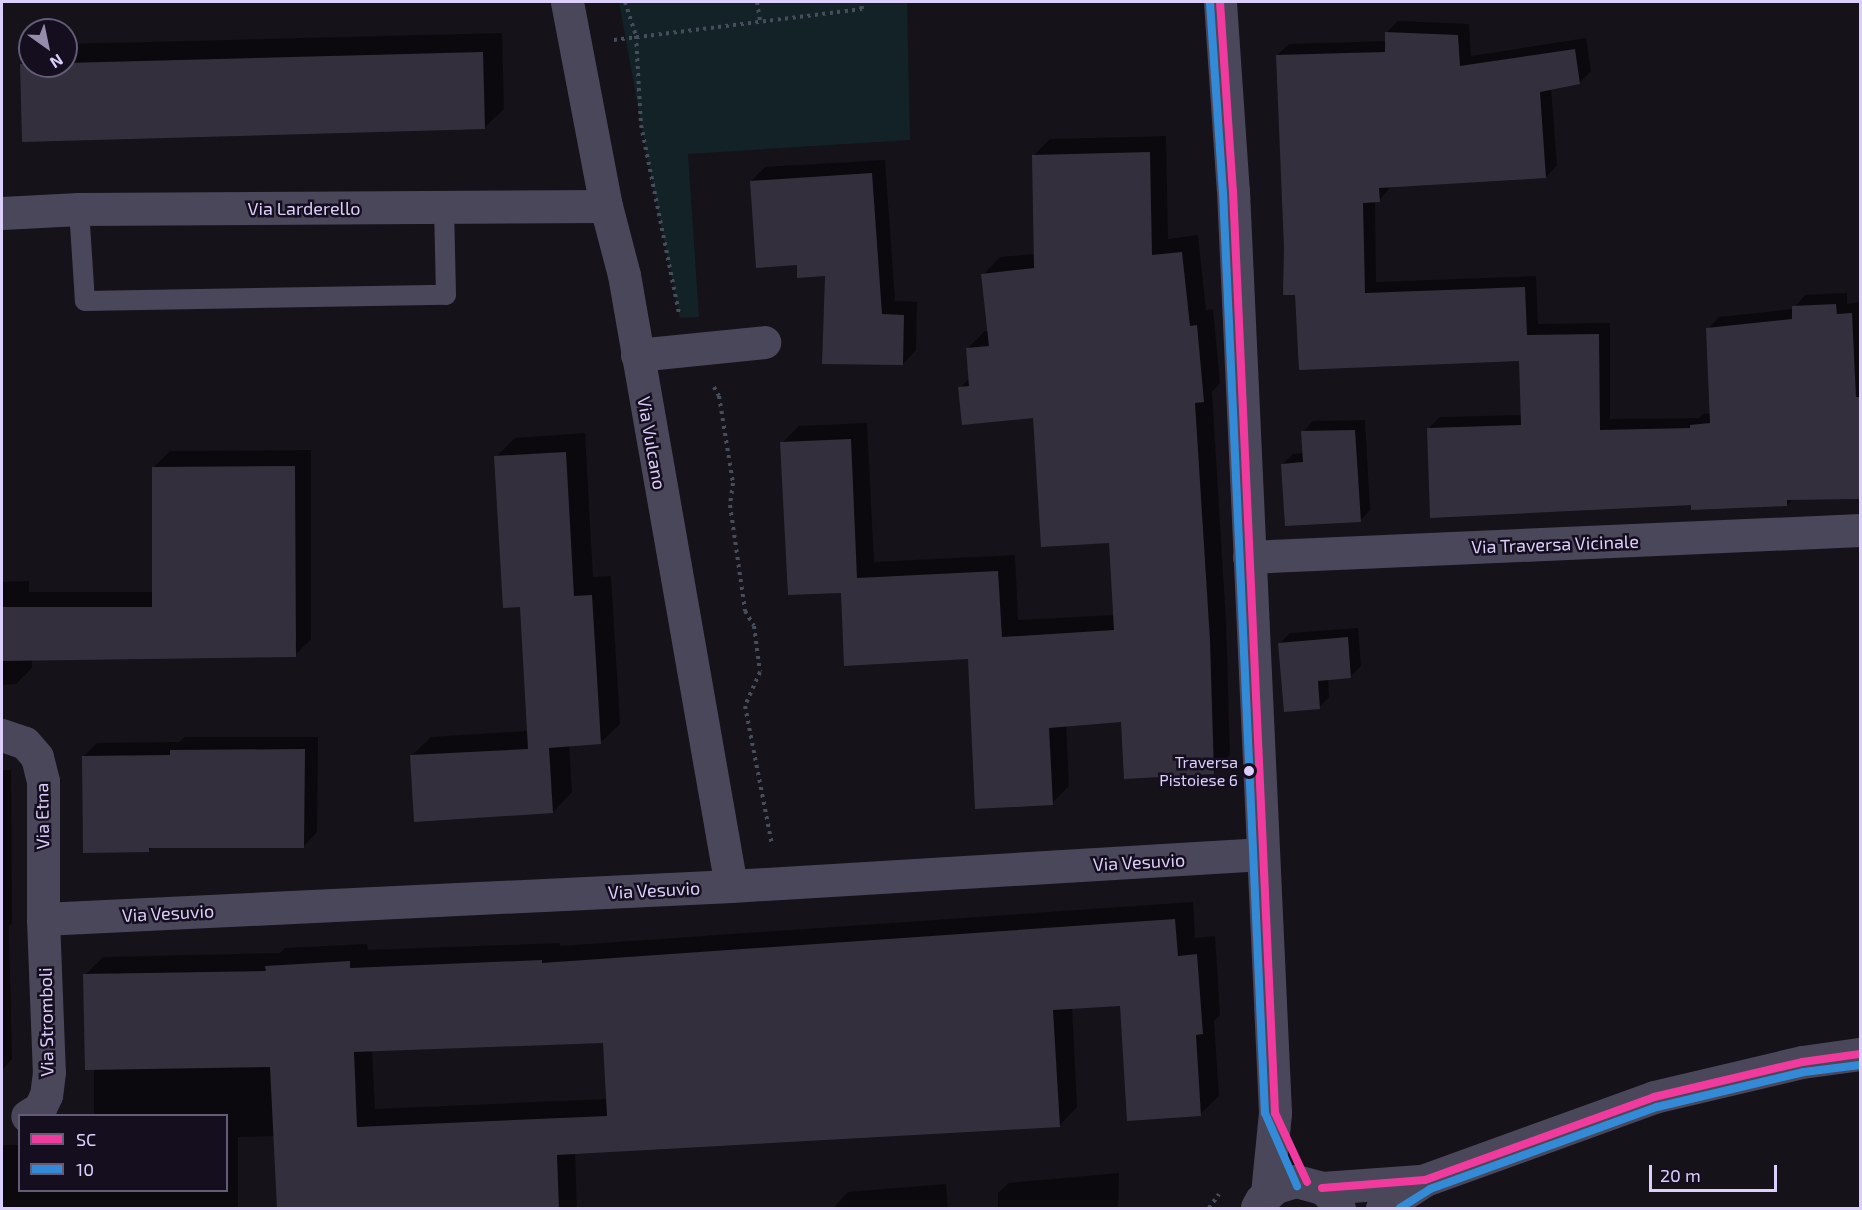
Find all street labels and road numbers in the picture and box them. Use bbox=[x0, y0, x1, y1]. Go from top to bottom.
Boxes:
street label: Via Larderello bbox=[247, 197, 361, 219]
street label: Via Vulcano bbox=[633, 394, 671, 492]
street label: Via Traversa Vicinale bbox=[1470, 530, 1640, 558]
street label: Via Etna bbox=[31, 783, 53, 849]
street label: Via Vesuvio bbox=[1092, 849, 1186, 875]
street label: Via Vesuvio bbox=[607, 877, 701, 903]
street label: Via Vesuvio bbox=[121, 900, 215, 926]
street label: Via Stromboli bbox=[34, 967, 58, 1077]

